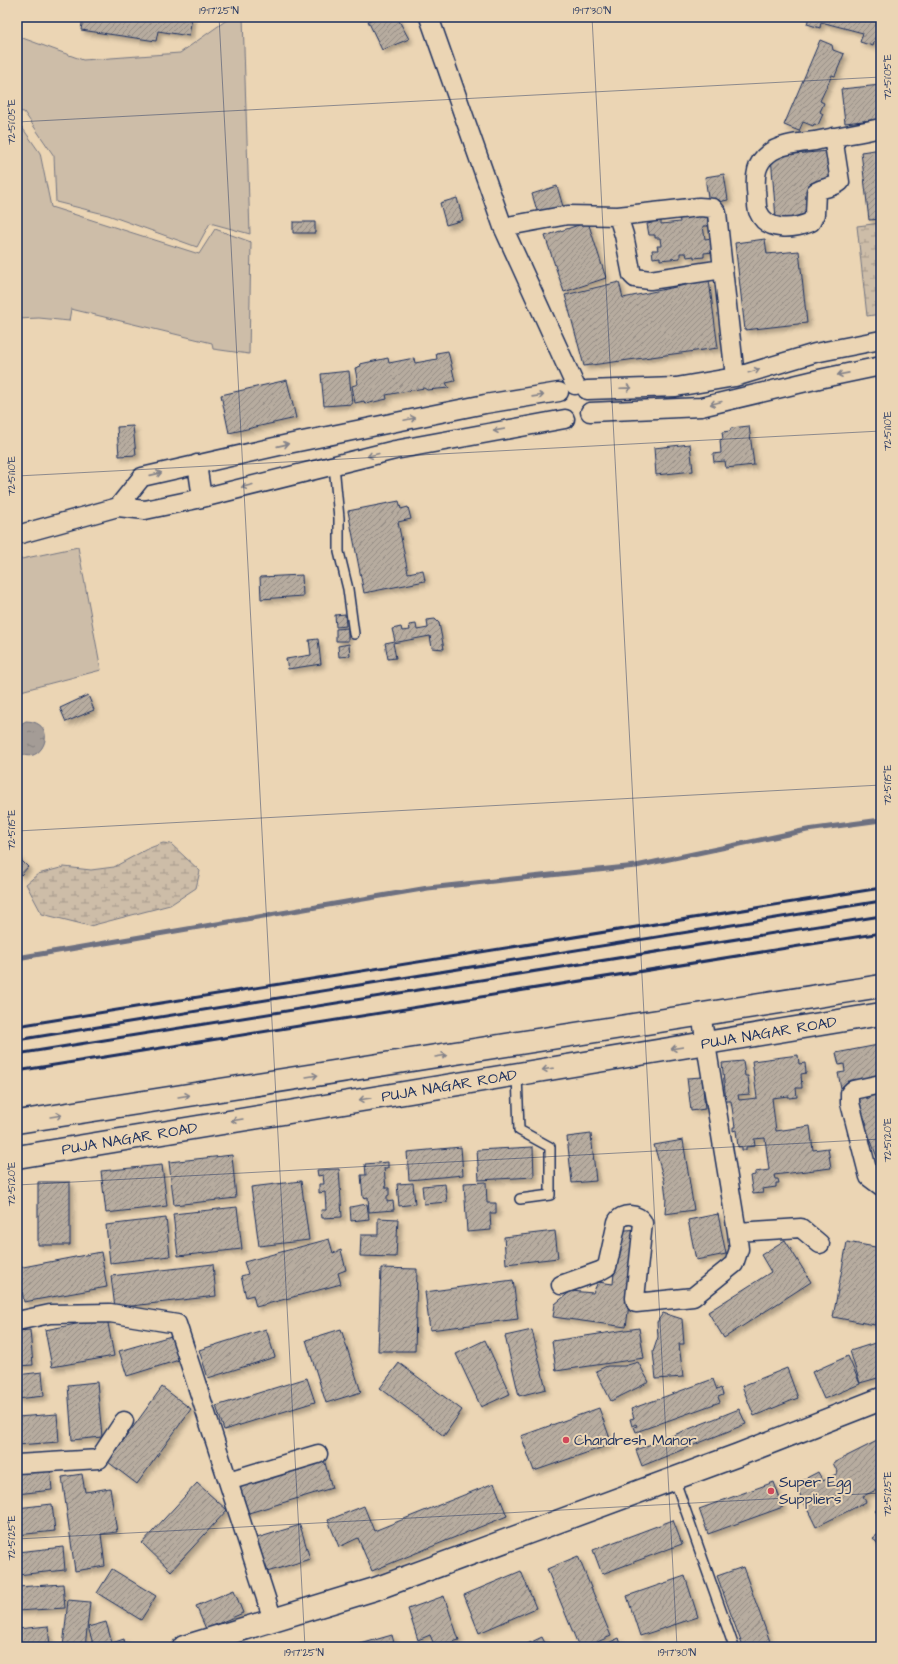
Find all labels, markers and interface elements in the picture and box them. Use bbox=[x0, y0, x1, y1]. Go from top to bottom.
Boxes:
text: 19°17'25"N bbox=[199, 4, 239, 18]
text: 19°17'30"N bbox=[573, 4, 611, 18]
text: 72°51'05"E bbox=[881, 54, 895, 100]
text: 72°51'05"E bbox=[5, 99, 19, 145]
one-way arrow bbox=[747, 367, 760, 374]
one-way arrow bbox=[837, 370, 850, 378]
one-way arrow bbox=[619, 385, 632, 392]
one-way arrow bbox=[531, 392, 544, 400]
one-way arrow bbox=[710, 400, 723, 408]
text: 72°51'10"E bbox=[881, 411, 895, 451]
one-way arrow bbox=[403, 414, 416, 422]
one-way arrow bbox=[493, 426, 506, 434]
one-way arrow bbox=[276, 441, 289, 449]
one-way arrow bbox=[367, 452, 380, 460]
text: 72°51'10"E bbox=[5, 456, 19, 496]
one-way arrow bbox=[149, 469, 162, 477]
one-way arrow bbox=[241, 483, 254, 491]
text: 72°51'15"E bbox=[881, 765, 895, 805]
text: 72°51'15"E bbox=[5, 810, 19, 850]
street label: PUJA NAGAR ROAD bbox=[699, 1011, 839, 1054]
one-way arrow bbox=[671, 1044, 684, 1052]
one-way arrow bbox=[434, 1052, 447, 1060]
street label: PUJA NAGAR ROAD bbox=[380, 1064, 519, 1107]
one-way arrow bbox=[542, 1065, 555, 1073]
one-way arrow bbox=[305, 1072, 318, 1080]
one-way arrow bbox=[177, 1092, 190, 1100]
one-way arrow bbox=[359, 1095, 372, 1103]
one-way arrow bbox=[49, 1112, 62, 1120]
street label: PUJA NAGAR ROAD bbox=[60, 1117, 199, 1160]
one-way arrow bbox=[231, 1117, 244, 1125]
text: 72°51'20"E bbox=[881, 1118, 895, 1162]
text: 72°51'20"E bbox=[5, 1162, 19, 1206]
place label: Chandresh Manor bbox=[574, 1430, 696, 1451]
marker: Chandresh Manor bbox=[561, 1435, 571, 1445]
text: 72°51'25"E bbox=[881, 1471, 895, 1517]
place label: Super Egg Suppliers bbox=[779, 1472, 852, 1510]
marker: Super Egg Suppliers bbox=[766, 1486, 776, 1496]
text: 72°51'25"E bbox=[5, 1515, 19, 1561]
text: 19°17'25"N bbox=[284, 1646, 324, 1660]
text: 19°17'30"N bbox=[658, 1646, 696, 1660]

